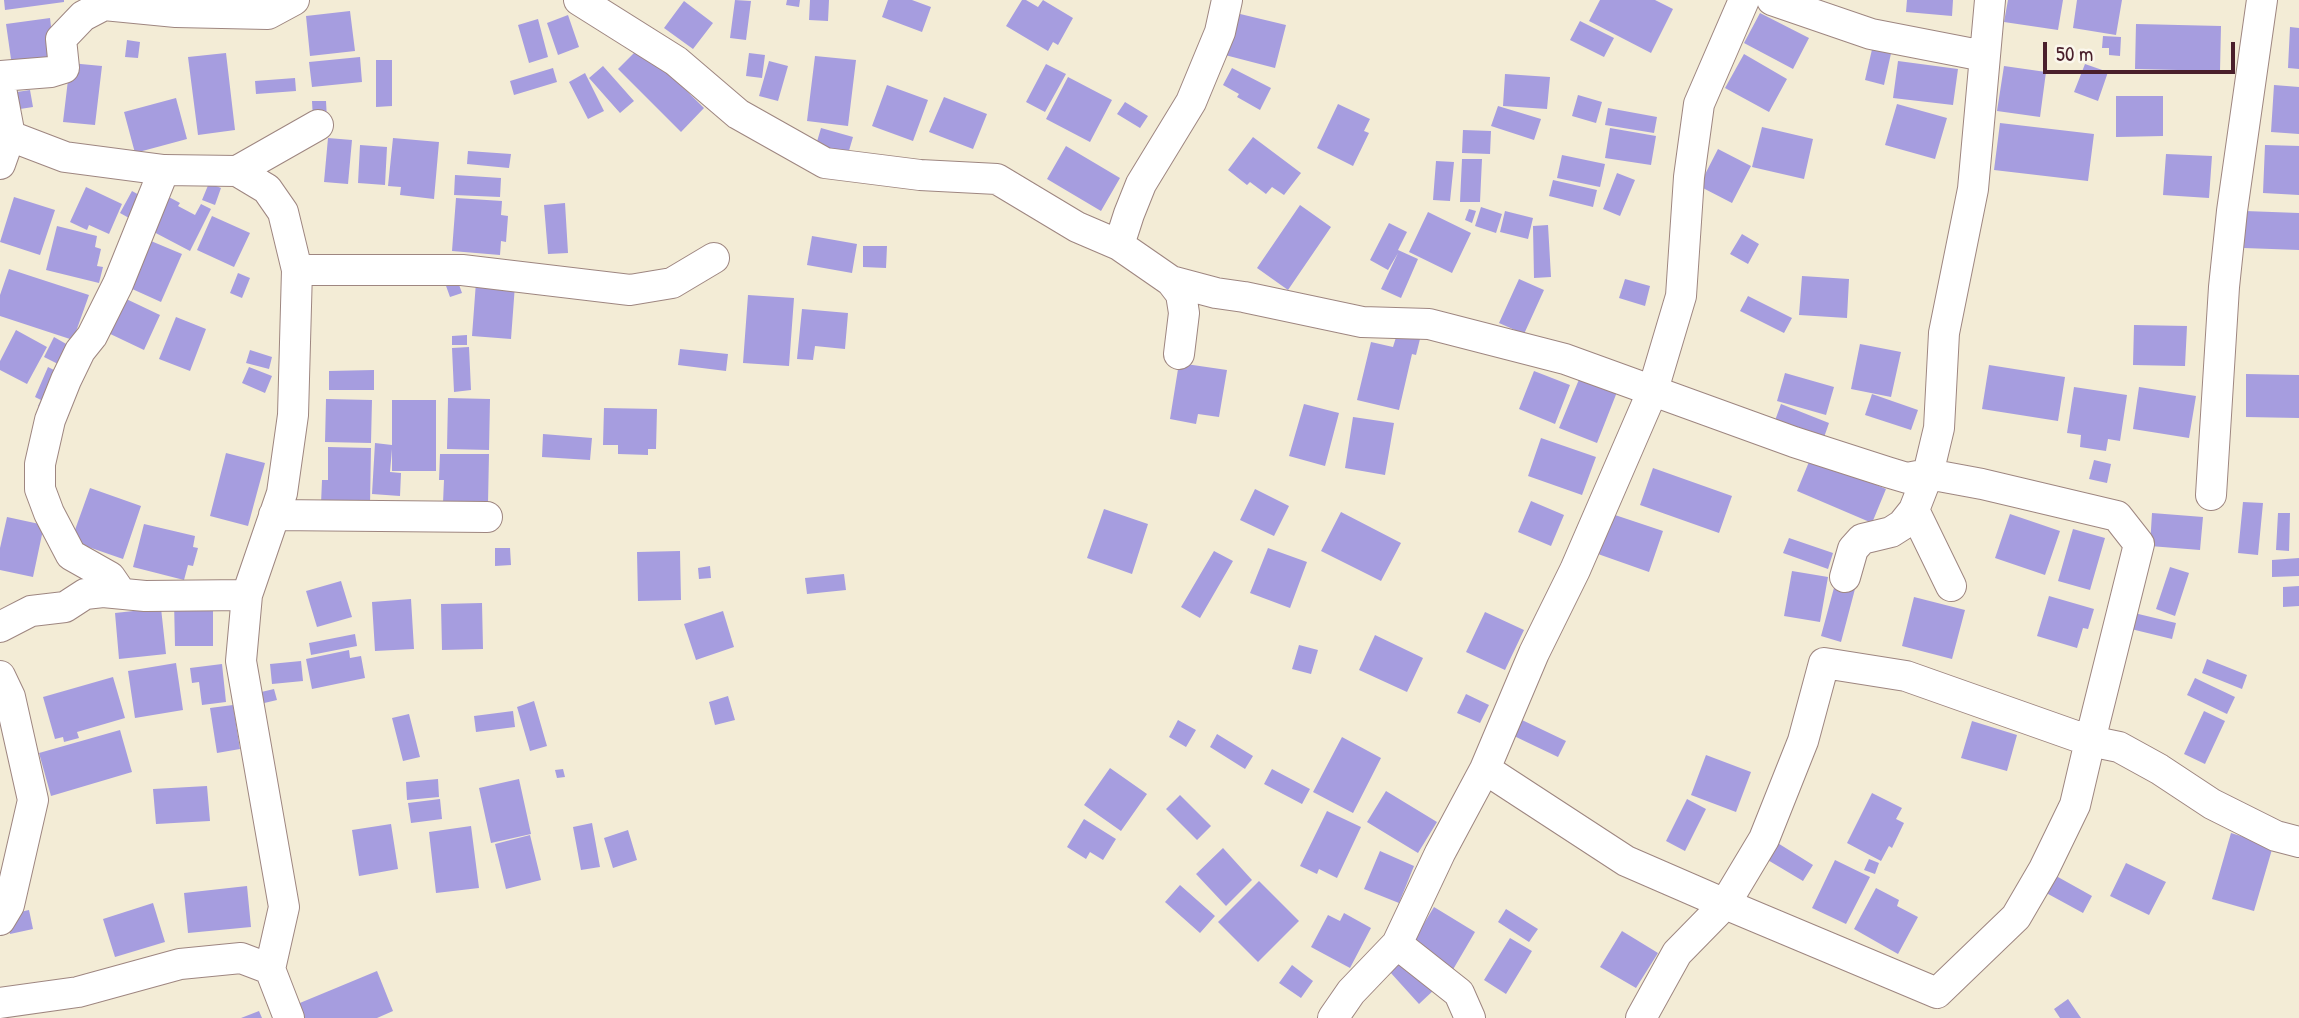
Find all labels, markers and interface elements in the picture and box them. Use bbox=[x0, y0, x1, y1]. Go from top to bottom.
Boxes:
scale bar bbox=[2047, 28, 2240, 72]
text: 50 m bbox=[2056, 39, 2093, 68]

